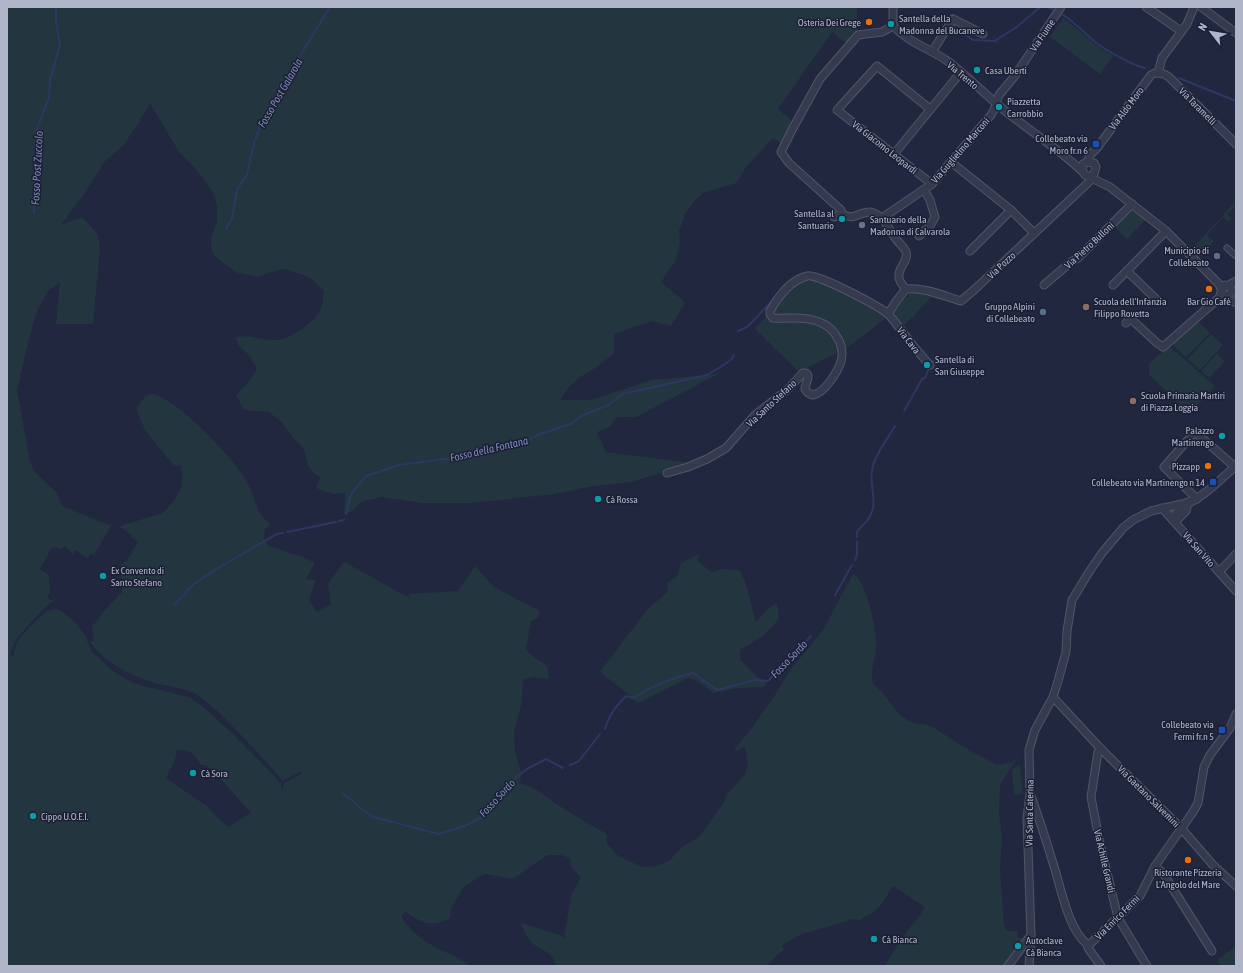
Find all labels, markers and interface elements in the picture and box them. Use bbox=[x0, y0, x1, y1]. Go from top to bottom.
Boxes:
north arrow bbox=[1191, 12, 1231, 52]
place label: Santella della Madonna del Bucaneve bbox=[899, 13, 985, 36]
place label: Osteria Dei Grege bbox=[798, 17, 861, 28]
marker: Osteria Dei Grege bbox=[864, 17, 874, 27]
street label: Via Fiume bbox=[1028, 17, 1057, 53]
marker: Santella della Madonna del Bucaneve bbox=[886, 19, 896, 29]
text: N bbox=[1196, 21, 1209, 33]
water label: Fosso Post Galarola bbox=[255, 56, 305, 130]
street label: Via Trento bbox=[945, 59, 981, 92]
marker: Casa Uberti bbox=[972, 65, 982, 75]
place label: Casa Uberti bbox=[985, 65, 1027, 76]
street label: Via Aldo Moro bbox=[1107, 85, 1146, 132]
street label: Via Taramelli bbox=[1177, 85, 1219, 127]
place label: Piazzetta Carrobbio bbox=[1007, 96, 1044, 119]
marker: Piazzetta Carrobbio bbox=[994, 102, 1004, 112]
street label: Via Guglielmo Marconi bbox=[929, 115, 992, 185]
street label: Via Giacomo Leopardi bbox=[850, 119, 919, 176]
water label: Fosso Post Zuccolo bbox=[29, 131, 45, 205]
place label: Collebeato via Moro fr.n 6 bbox=[1035, 133, 1088, 156]
marker: Collebeato via Moro fr.n 6 bbox=[1091, 139, 1101, 149]
place label: Santella al Santuario bbox=[794, 208, 834, 231]
marker: Santella al Santuario bbox=[837, 214, 847, 224]
place label: Santuario della Madonna di Calvarola bbox=[870, 214, 951, 237]
marker: Santuario della Madonna di Calvarola bbox=[857, 220, 867, 230]
street label: Via Pietro Bulloni bbox=[1062, 220, 1116, 271]
place label: Municipio di Collebeato bbox=[1164, 245, 1209, 268]
street label: Via Pozzo bbox=[985, 249, 1018, 281]
marker: Municipio di Collebeato bbox=[1212, 251, 1222, 261]
marker: Bar Gio Cafè bbox=[1204, 284, 1214, 294]
place label: Scuola dell'Infanzia Filippo Rovetta bbox=[1094, 296, 1167, 319]
place label: Bar Gio Cafè bbox=[1187, 296, 1231, 307]
place label: Gruppo Alpini di Collebeato bbox=[985, 301, 1035, 324]
marker: Scuola dell'Infanzia Filippo Rovetta bbox=[1081, 302, 1091, 312]
marker: Gruppo Alpini di Collebeato bbox=[1038, 307, 1048, 317]
street label: Via Cava bbox=[895, 325, 923, 356]
place label: Santella di San Giuseppe bbox=[935, 354, 985, 377]
marker: Santella di San Giuseppe bbox=[922, 360, 932, 370]
street label: Via Santo Stefano bbox=[744, 377, 799, 429]
place label: Scuola Primaria Martiri di Piazza Loggia bbox=[1141, 390, 1225, 413]
marker: Scuola Primaria Martiri di Piazza Loggia bbox=[1128, 396, 1138, 406]
place label: Palazzo Martinengo bbox=[1172, 425, 1214, 448]
marker: Palazzo Martinengo bbox=[1217, 431, 1227, 441]
water label: Fosso della Fontana bbox=[449, 434, 529, 464]
place label: Pizzapp bbox=[1172, 461, 1200, 472]
marker: Pizzapp bbox=[1203, 461, 1213, 471]
place label: Collebeato via Martinengo n 14 bbox=[1091, 477, 1205, 488]
marker: Collebeato via Martinengo n 14 bbox=[1208, 477, 1218, 487]
marker: Cà Rossa bbox=[593, 494, 603, 504]
place label: Cà Rossa bbox=[606, 494, 638, 505]
street label: Via San Vito bbox=[1180, 529, 1217, 569]
place label: Ex Convento di Santo Stefano bbox=[111, 565, 164, 588]
marker: Ex Convento di Santo Stefano bbox=[98, 571, 108, 581]
water label: Fosso Sordo bbox=[768, 638, 810, 680]
place label: Collebeato via Fermi fr.n 5 bbox=[1161, 719, 1214, 742]
marker: Collebeato via Fermi fr.n 5 bbox=[1217, 725, 1227, 735]
street label: Via Gaetano Salvemini bbox=[1115, 763, 1182, 830]
marker: Cà Sora bbox=[188, 768, 198, 778]
place label: Cà Sora bbox=[201, 768, 228, 779]
water label: Fosso Sordo bbox=[477, 777, 517, 819]
street label: Via Santa Caterina bbox=[1023, 779, 1036, 847]
marker: Cippo U.O.E.I. bbox=[28, 811, 38, 821]
place label: Cippo U.O.E.I. bbox=[41, 811, 89, 822]
street label: Via Achille Grandi bbox=[1092, 828, 1117, 894]
marker: Ristorante Pizzeria L'Angolo del Mare bbox=[1183, 855, 1193, 865]
place label: Ristorante Pizzeria L'Angolo del Mare bbox=[1154, 867, 1222, 890]
street label: Via Enrico Fermi bbox=[1093, 893, 1142, 942]
marker: Cà Bianca bbox=[869, 934, 879, 944]
place label: Cà Bianca bbox=[882, 934, 918, 945]
place label: Autoclave Cà Bianca bbox=[1026, 935, 1063, 958]
marker: Autoclave Cà Bianca bbox=[1013, 941, 1023, 951]

